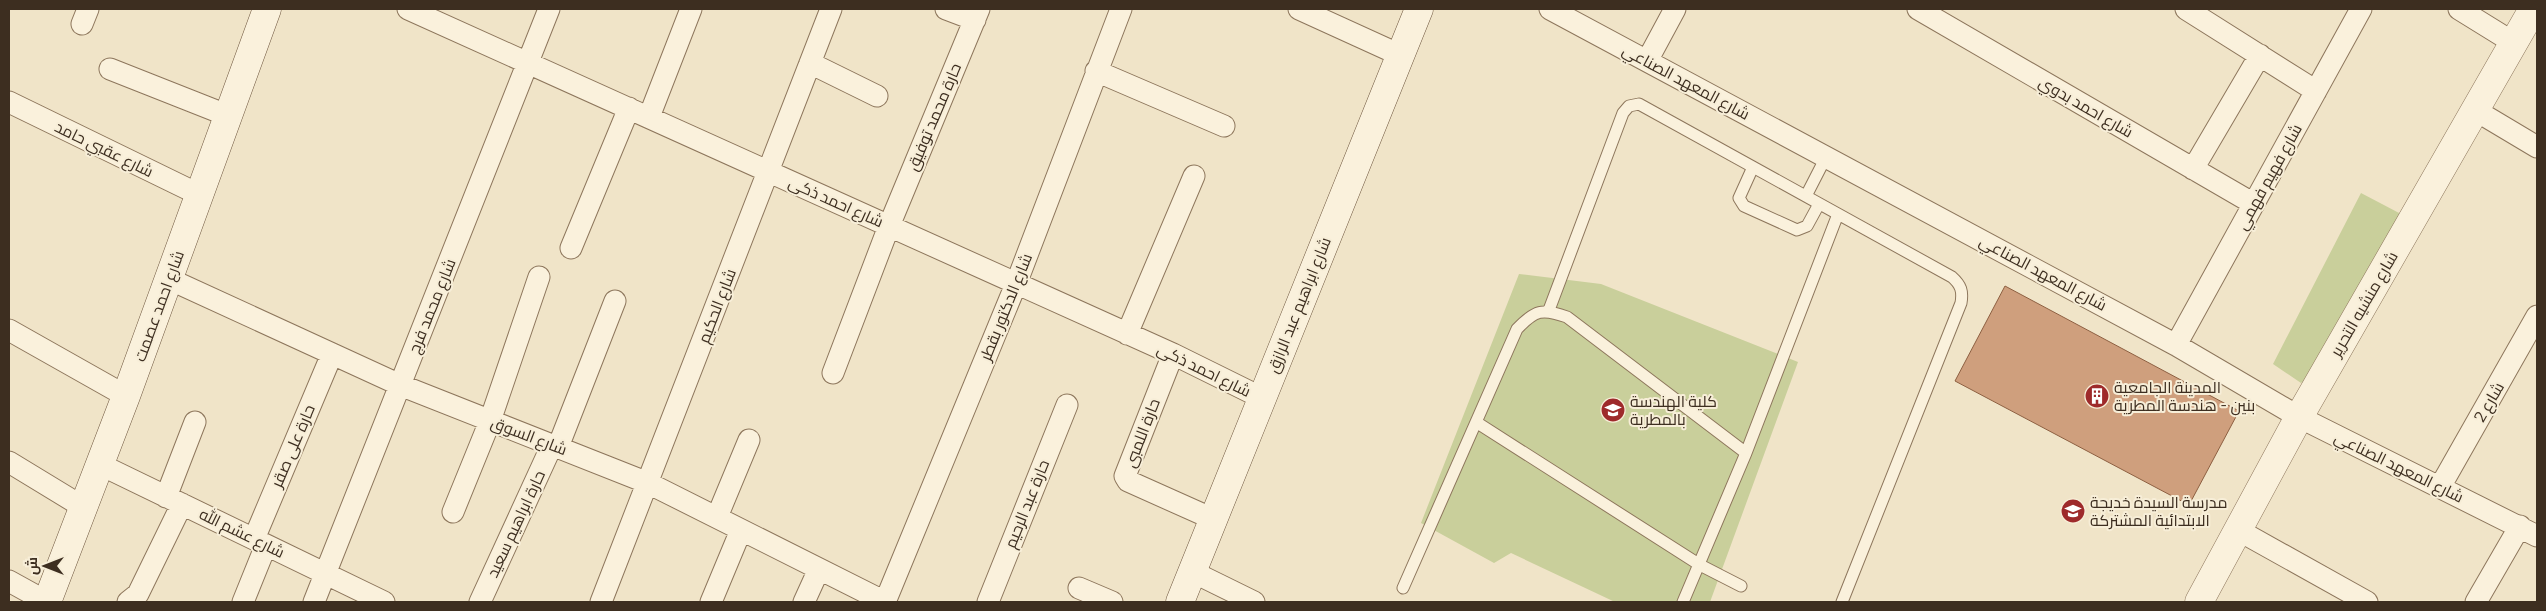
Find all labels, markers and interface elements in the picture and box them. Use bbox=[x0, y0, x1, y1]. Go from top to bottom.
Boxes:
street label: شارع المعهد الصناعي bbox=[1617, 40, 1753, 127]
street label: حارة محمد توفيق bbox=[903, 60, 966, 174]
street label: شارع احمد بدوي bbox=[2033, 72, 2137, 145]
street label: شارع عقبي حامد bbox=[50, 117, 156, 185]
street label: شارع فهيم فهمي bbox=[2232, 121, 2309, 235]
street label: شارع احمد ذكى bbox=[785, 173, 886, 233]
street label: شارع المعهد الصناعي bbox=[1974, 231, 2110, 318]
street label: شارع ابراهيم عبد الرازق bbox=[1263, 234, 1337, 376]
street label: شارع احمد عصمت bbox=[130, 248, 190, 365]
street label: شارع منشيه التحرير bbox=[2326, 248, 2404, 362]
street label: شارع الدكتور بقطر bbox=[975, 251, 1038, 365]
street label: شارع محمد فرج bbox=[404, 256, 461, 357]
street label: شارع الحكيم bbox=[694, 266, 742, 347]
street label: شارع احمد ذكى bbox=[1153, 339, 1254, 403]
place label: المدينة الجامعية بنين - هندسة المطرية bbox=[2114, 378, 2255, 416]
street label: شارع 2 bbox=[2470, 379, 2510, 426]
building icon: المدينة الجامعية بنين - هندسة المطرية bbox=[2084, 383, 2110, 409]
place label: كلية الهندسة بالمطرية bbox=[1630, 392, 1717, 429]
street label: حارة اللمبى bbox=[1120, 396, 1165, 471]
school or university icon: كلية الهندسة بالمطرية bbox=[1600, 397, 1626, 423]
street label: حارة على صقر bbox=[267, 402, 320, 492]
street label: شارع السوق bbox=[488, 413, 570, 461]
street label: شارع المعهد الصناعي bbox=[2329, 427, 2467, 510]
street label: حارة عبد الرحيم bbox=[1001, 457, 1055, 552]
street label: حارة ابراهيم سعيد bbox=[483, 467, 551, 581]
place label: مدرسة السيدة خديجة الابتدائية المشتركة bbox=[2090, 493, 2228, 530]
school or university icon: مدرسة السيدة خديجة الابتدائية المشتركة bbox=[2060, 498, 2086, 524]
street label: شارع عشم الله bbox=[195, 503, 288, 564]
north arrow bbox=[20, 541, 70, 591]
text: ش bbox=[24, 557, 41, 575]

